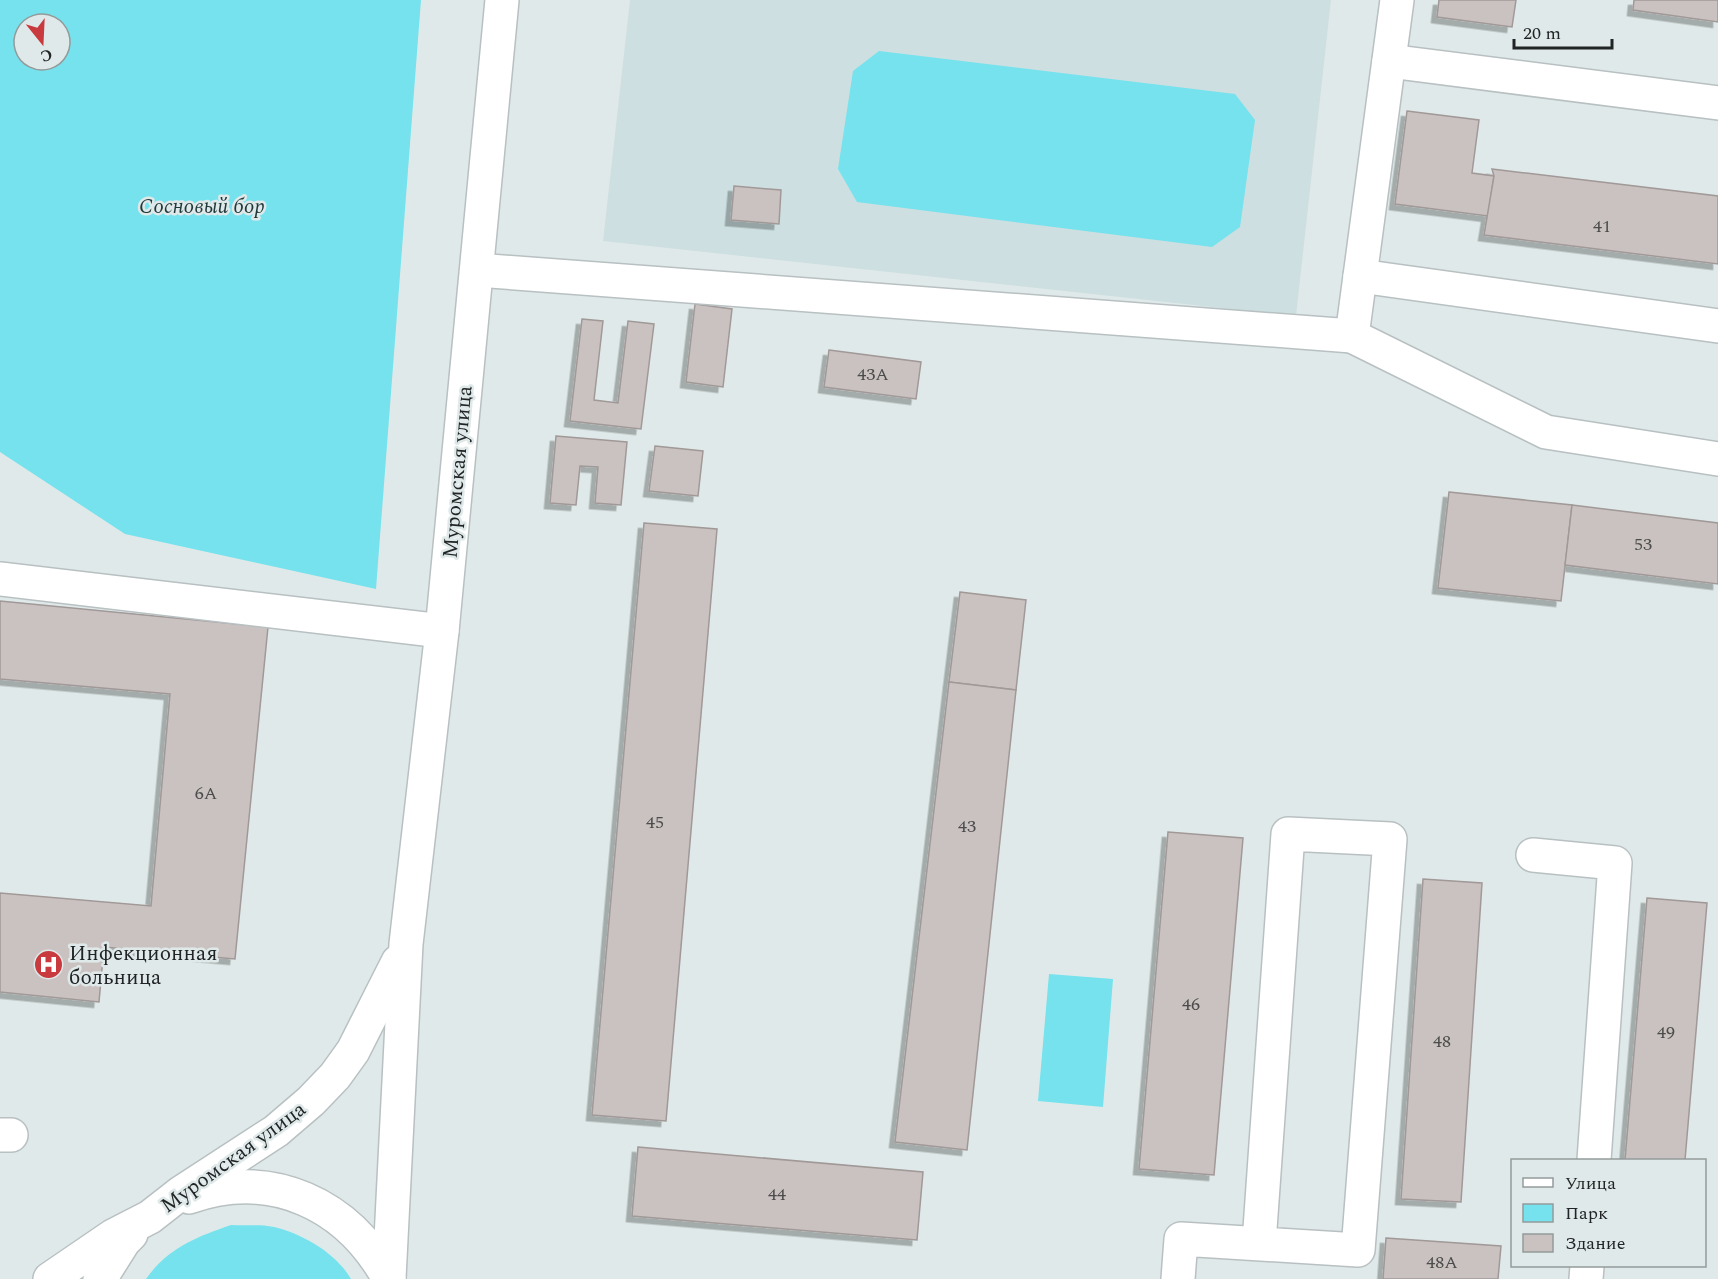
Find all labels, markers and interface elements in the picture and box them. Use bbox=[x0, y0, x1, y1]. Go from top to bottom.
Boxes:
north arrow bbox=[12, 12, 72, 72]
scale bar bbox=[1514, 12, 1612, 50]
text: 20 m bbox=[1523, 20, 1561, 47]
text: С bbox=[37, 42, 55, 68]
park label: Сосновый бор bbox=[139, 191, 265, 223]
house number: 41 bbox=[1593, 213, 1611, 240]
house number: 43А bbox=[857, 361, 889, 388]
street label: Муромская улица bbox=[435, 384, 482, 560]
house number: 53 bbox=[1634, 531, 1652, 558]
house number: 6А bbox=[195, 780, 217, 807]
house number: 45 bbox=[646, 809, 664, 836]
house number: 43 bbox=[958, 813, 976, 840]
place label: Инфекционная больница bbox=[69, 938, 217, 994]
hospital icon: Инфекционная больница bbox=[32, 949, 64, 981]
house number: 46 bbox=[1182, 991, 1200, 1018]
house number: 49 bbox=[1657, 1019, 1675, 1046]
house number: 48 bbox=[1433, 1028, 1451, 1055]
street label: Муромская улица bbox=[154, 1094, 314, 1222]
legend bbox=[1511, 1159, 1706, 1267]
text: Улица bbox=[1565, 1170, 1616, 1197]
house number: 44 bbox=[768, 1181, 786, 1208]
text: Парк bbox=[1565, 1200, 1608, 1227]
text: Здание bbox=[1565, 1230, 1625, 1257]
house number: 48А bbox=[1426, 1249, 1458, 1276]

